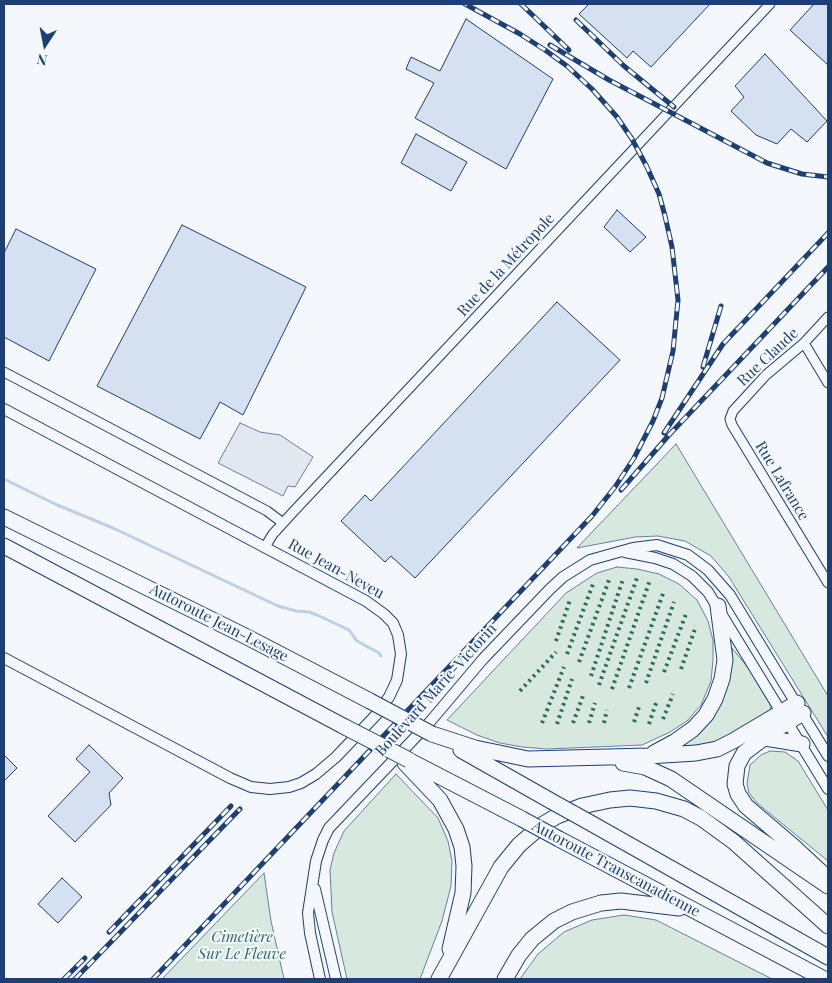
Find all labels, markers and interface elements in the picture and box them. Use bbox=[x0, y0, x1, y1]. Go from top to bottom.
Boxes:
north arrow bbox=[20, 20, 70, 70]
text: N bbox=[35, 50, 49, 71]
street label: Rue de la Métropole bbox=[454, 210, 558, 320]
street label: Rue Claude bbox=[734, 324, 802, 390]
street label: Rue Lafrance bbox=[751, 438, 813, 524]
street label: Rue Jean-Neveu bbox=[285, 535, 387, 603]
street label: Autoroute Jean-Lesage bbox=[147, 580, 291, 666]
street label: Boulevard Marie-Victorin bbox=[372, 620, 500, 760]
street label: Autoroute Transcanadienne bbox=[529, 817, 703, 921]
park label: Cimetière Sur Le Fleuve bbox=[198, 928, 286, 963]

